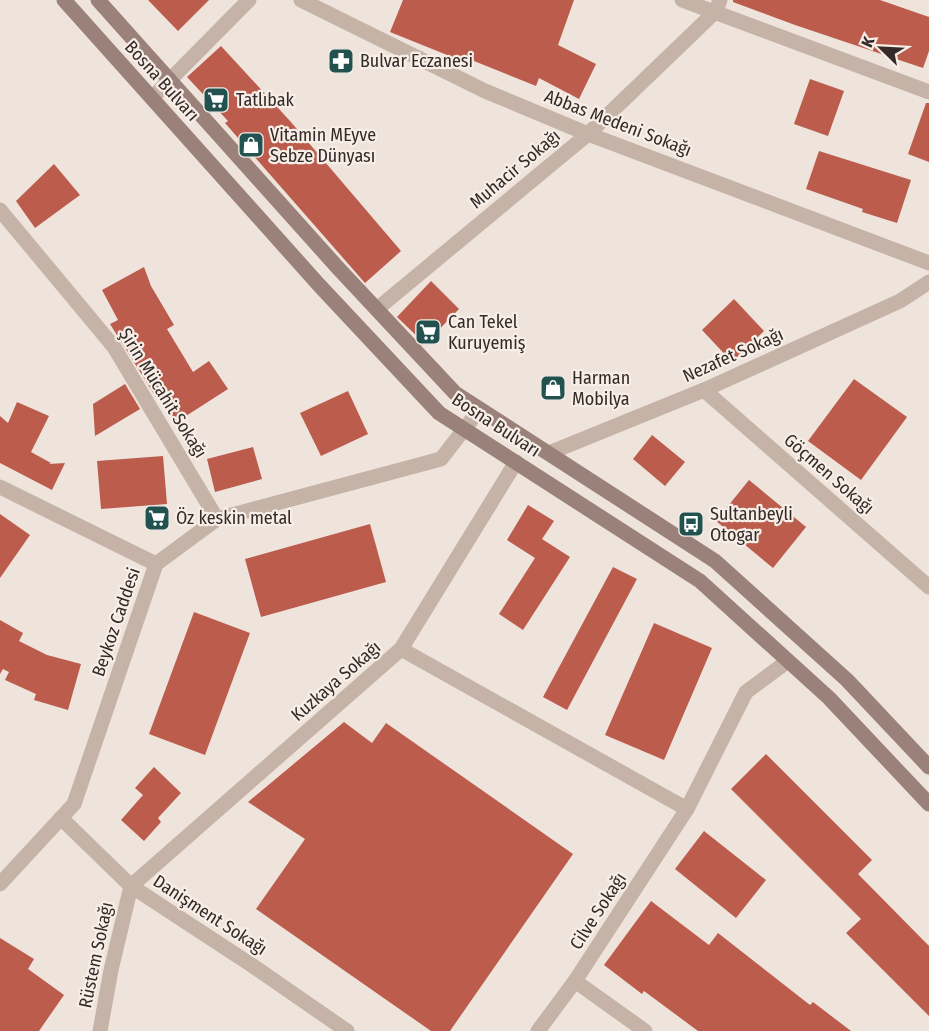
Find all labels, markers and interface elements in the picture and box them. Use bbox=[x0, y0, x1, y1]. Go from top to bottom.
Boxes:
north arrow bbox=[851, 18, 911, 78]
text: K bbox=[857, 33, 879, 50]
street label: Bosna Bulvarı bbox=[120, 36, 204, 126]
pharmacy icon: Bulvar Eczanesi bbox=[326, 46, 356, 76]
place label: Bulvar Eczanesi bbox=[360, 50, 473, 72]
supermarket icon: Tatlıbak bbox=[201, 85, 231, 115]
street label: Abbas Medeni Sokağı bbox=[541, 85, 695, 161]
place label: Tatlıbak bbox=[236, 89, 294, 111]
place label: Vitamin MEyve Sebze Dünyası bbox=[270, 124, 376, 167]
street label: Muhacir Sokağı bbox=[465, 125, 565, 213]
shop icon: Vitamin MEyve Sebze Dünyası bbox=[236, 130, 266, 160]
place label: Can Tekel Kuruyemiş bbox=[448, 311, 526, 354]
supermarket icon: Can Tekel Kuruyemiş bbox=[413, 317, 443, 347]
street label: Nezafet Sokağı bbox=[679, 323, 787, 387]
street label: Şirin Mücahit Sokağı bbox=[114, 324, 212, 462]
place label: Harman Mobilya bbox=[572, 367, 630, 410]
shop icon: Harman Mobilya bbox=[538, 373, 568, 403]
street label: Bosna Bulvarı bbox=[448, 388, 544, 462]
street label: Göçmen Sokağı bbox=[779, 429, 879, 519]
supermarket icon: Öz keskin metal bbox=[142, 503, 172, 533]
place label: Sultanbeyli Otogar bbox=[710, 503, 793, 546]
place label: Öz keskin metal bbox=[176, 507, 292, 529]
bus stop icon: Sultanbeyli Otogar bbox=[676, 509, 706, 539]
street label: Beykoz Caddesi bbox=[87, 565, 145, 679]
street label: Kuzkaya Sokağı bbox=[287, 636, 385, 726]
street label: Cilve Sokağı bbox=[565, 868, 631, 954]
street label: Danişment Sokağı bbox=[149, 870, 271, 960]
street label: Rüstem Sokağı bbox=[74, 900, 118, 1010]

